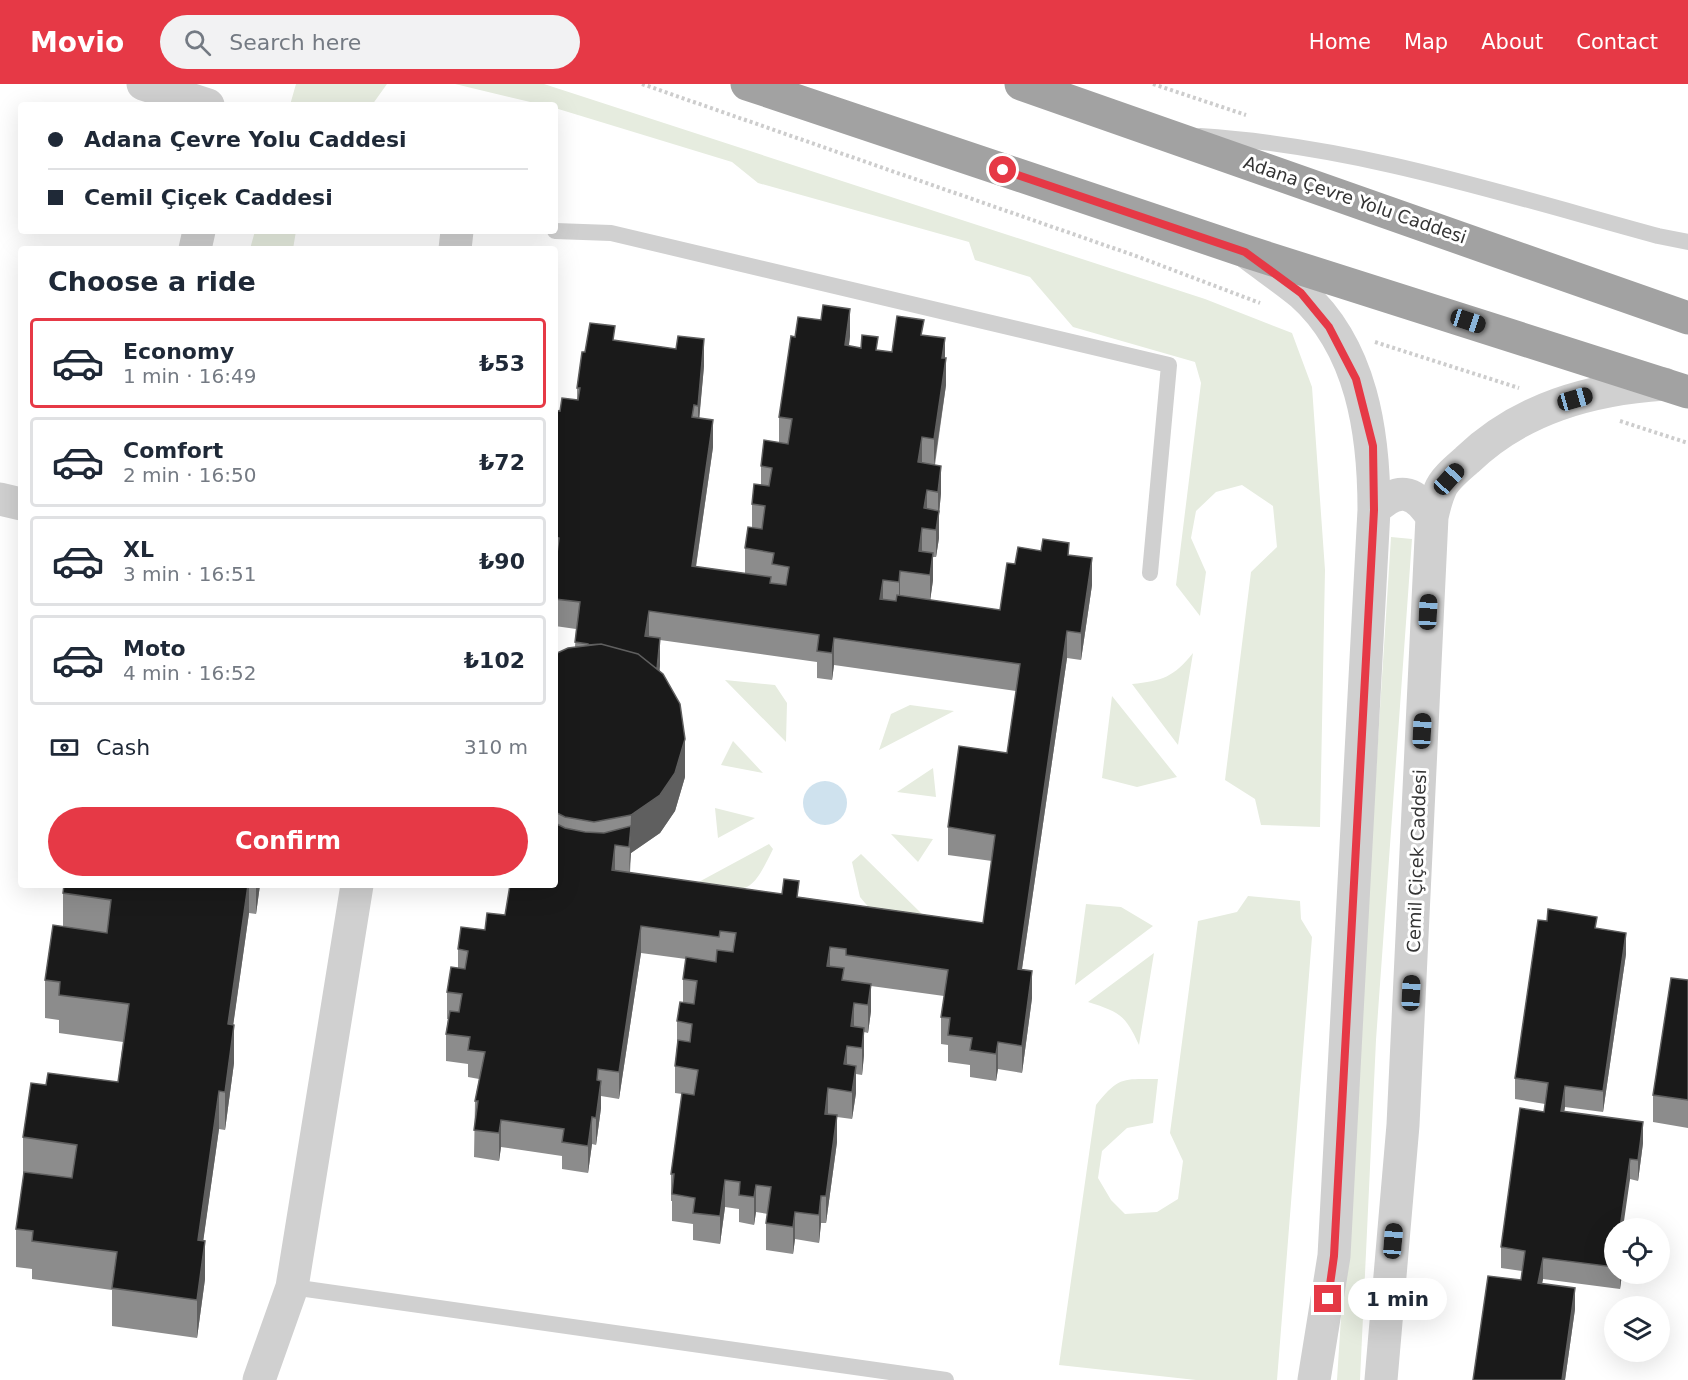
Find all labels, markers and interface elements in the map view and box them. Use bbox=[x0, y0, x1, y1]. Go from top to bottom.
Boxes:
search box bbox=[160, 15, 580, 69]
text: Movio bbox=[30, 26, 124, 59]
icon: search bbox=[181, 26, 214, 59]
text: Search here bbox=[229, 30, 361, 55]
text: Home bbox=[1309, 30, 1371, 54]
text: Map bbox=[1404, 30, 1448, 54]
text: About bbox=[1481, 30, 1543, 54]
text: Contact bbox=[1576, 30, 1658, 54]
text: Adana Çevre Yolu Caddesi bbox=[84, 127, 407, 152]
street label: Adana Çevre Yolu Caddesi bbox=[1241, 151, 1469, 248]
route start bbox=[989, 156, 1016, 183]
text: Cemil Çiçek Caddesi bbox=[84, 185, 333, 210]
text: Choose a ride bbox=[48, 266, 256, 297]
car bbox=[1448, 307, 1488, 335]
icon: car bbox=[51, 336, 105, 390]
text: Economy bbox=[123, 339, 234, 364]
text: ₺53 bbox=[479, 351, 525, 376]
text: 1 min · 16:49 bbox=[123, 364, 257, 388]
car bbox=[1555, 385, 1595, 413]
icon: car bbox=[51, 435, 105, 489]
text: Comfort bbox=[123, 438, 223, 463]
text: ₺72 bbox=[479, 450, 525, 475]
car bbox=[1430, 460, 1468, 498]
text: 2 min · 16:50 bbox=[123, 463, 257, 487]
icon: car bbox=[51, 534, 105, 588]
text: XL bbox=[123, 537, 154, 562]
text: ₺90 bbox=[479, 549, 525, 574]
text: 3 min · 16:51 bbox=[123, 562, 257, 586]
car bbox=[1418, 594, 1438, 630]
icon: car bbox=[51, 633, 105, 687]
text: Moto bbox=[123, 636, 186, 661]
text: ₺102 bbox=[464, 648, 525, 673]
text: 4 min · 16:52 bbox=[123, 661, 257, 685]
car bbox=[1412, 713, 1432, 749]
icon: cash bbox=[48, 731, 81, 764]
text: Cash bbox=[96, 735, 150, 760]
text: 310 m bbox=[464, 735, 528, 759]
street label: Cemil Çiçek Caddesi bbox=[1403, 769, 1430, 953]
button: Confirm bbox=[48, 807, 528, 876]
car bbox=[1401, 975, 1421, 1011]
map controls bbox=[1604, 1218, 1670, 1362]
button: locate bbox=[1604, 1218, 1670, 1284]
car bbox=[1382, 1222, 1404, 1260]
callout: 1 min bbox=[1349, 1278, 1448, 1320]
route end bbox=[1314, 1285, 1341, 1312]
text: 1 min bbox=[1366, 1287, 1429, 1311]
button: layers bbox=[1604, 1296, 1670, 1362]

